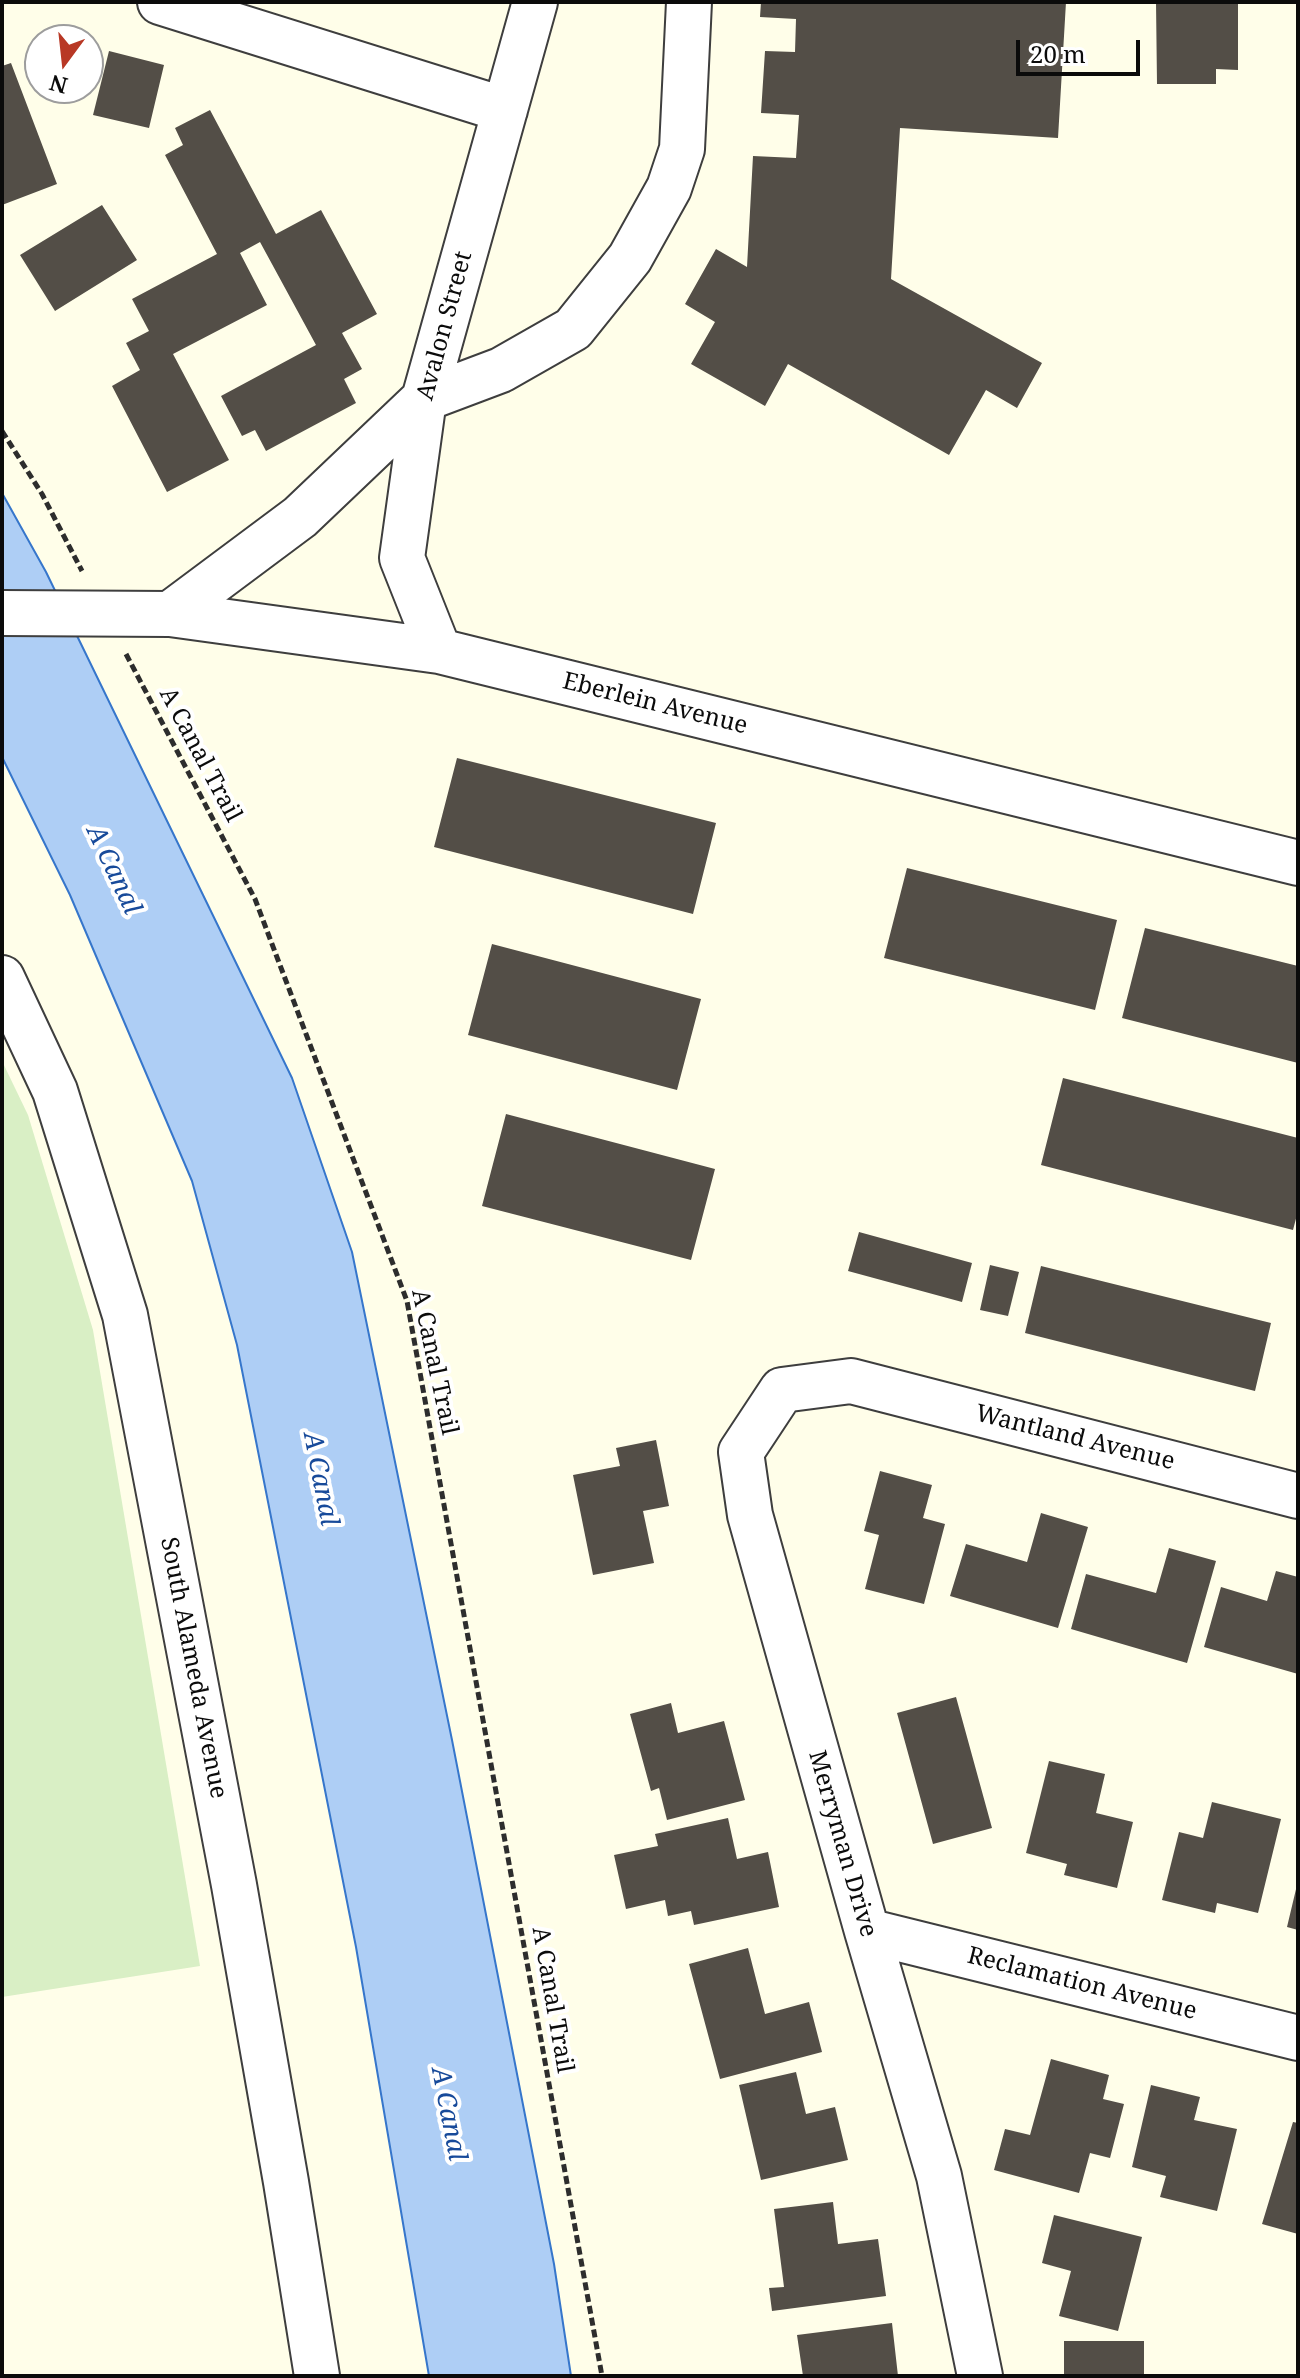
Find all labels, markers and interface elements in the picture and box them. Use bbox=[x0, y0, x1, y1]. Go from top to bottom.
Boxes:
north arrow bbox=[24, 24, 104, 104]
scale bar bbox=[1020, 24, 1144, 74]
text: 20 m bbox=[1030, 37, 1086, 70]
text: N bbox=[46, 69, 71, 102]
street label: Avalon Street bbox=[411, 248, 479, 404]
street label: Eberlein Avenue bbox=[560, 667, 750, 741]
street label: A Canal Trail bbox=[152, 683, 248, 827]
water label: A Canal bbox=[79, 820, 147, 920]
street label: A Canal Trail bbox=[405, 1287, 463, 1437]
street label: Wantland Avenue bbox=[973, 1399, 1177, 1477]
water label: A Canal bbox=[296, 1429, 344, 1529]
street label: South Alameda Avenue bbox=[154, 1535, 232, 1801]
street label: Merryman Drive bbox=[802, 1747, 882, 1941]
street label: A Canal Trail bbox=[525, 1925, 579, 2075]
street label: Reclamation Avenue bbox=[965, 1942, 1199, 2026]
water label: A Canal bbox=[424, 2064, 472, 2164]

